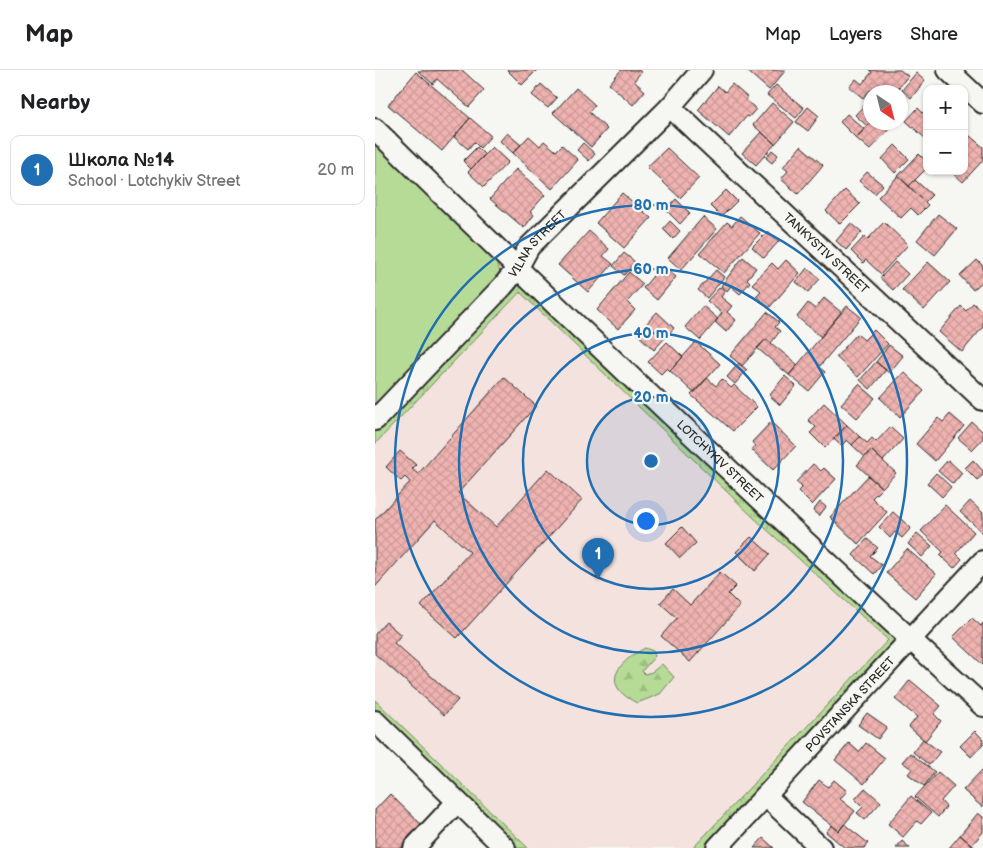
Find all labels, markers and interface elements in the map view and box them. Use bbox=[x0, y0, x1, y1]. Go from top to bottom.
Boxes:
text: Map bbox=[25, 20, 73, 49]
text: Map bbox=[765, 24, 801, 45]
text: Layers bbox=[829, 24, 882, 45]
text: Share bbox=[910, 24, 958, 45]
north arrow bbox=[863, 85, 908, 130]
map controls bbox=[923, 85, 968, 175]
button: + bbox=[923, 85, 968, 130]
text: Nearby bbox=[20, 90, 90, 115]
button: − bbox=[923, 130, 968, 175]
text: Школа №14 bbox=[68, 149, 174, 172]
text: 1 bbox=[34, 161, 40, 180]
text: 20 m bbox=[318, 161, 354, 180]
text: School · Lotchykiv Street bbox=[68, 172, 241, 191]
text: 80 m bbox=[633, 196, 669, 215]
street label: VILNA STREET bbox=[506, 207, 570, 281]
street label: TANKYSTIV STREET bbox=[780, 210, 872, 298]
text: 60 m bbox=[633, 260, 669, 279]
text: 40 m bbox=[633, 324, 669, 343]
text: 20 m bbox=[634, 388, 669, 407]
street label: LOTCHYKIV STREET bbox=[673, 417, 767, 507]
centre of rings bbox=[642, 452, 660, 470]
your location bbox=[633, 508, 659, 534]
pin: 1 bbox=[582, 538, 614, 579]
street label: POVSTANSKA STREET bbox=[803, 653, 899, 755]

